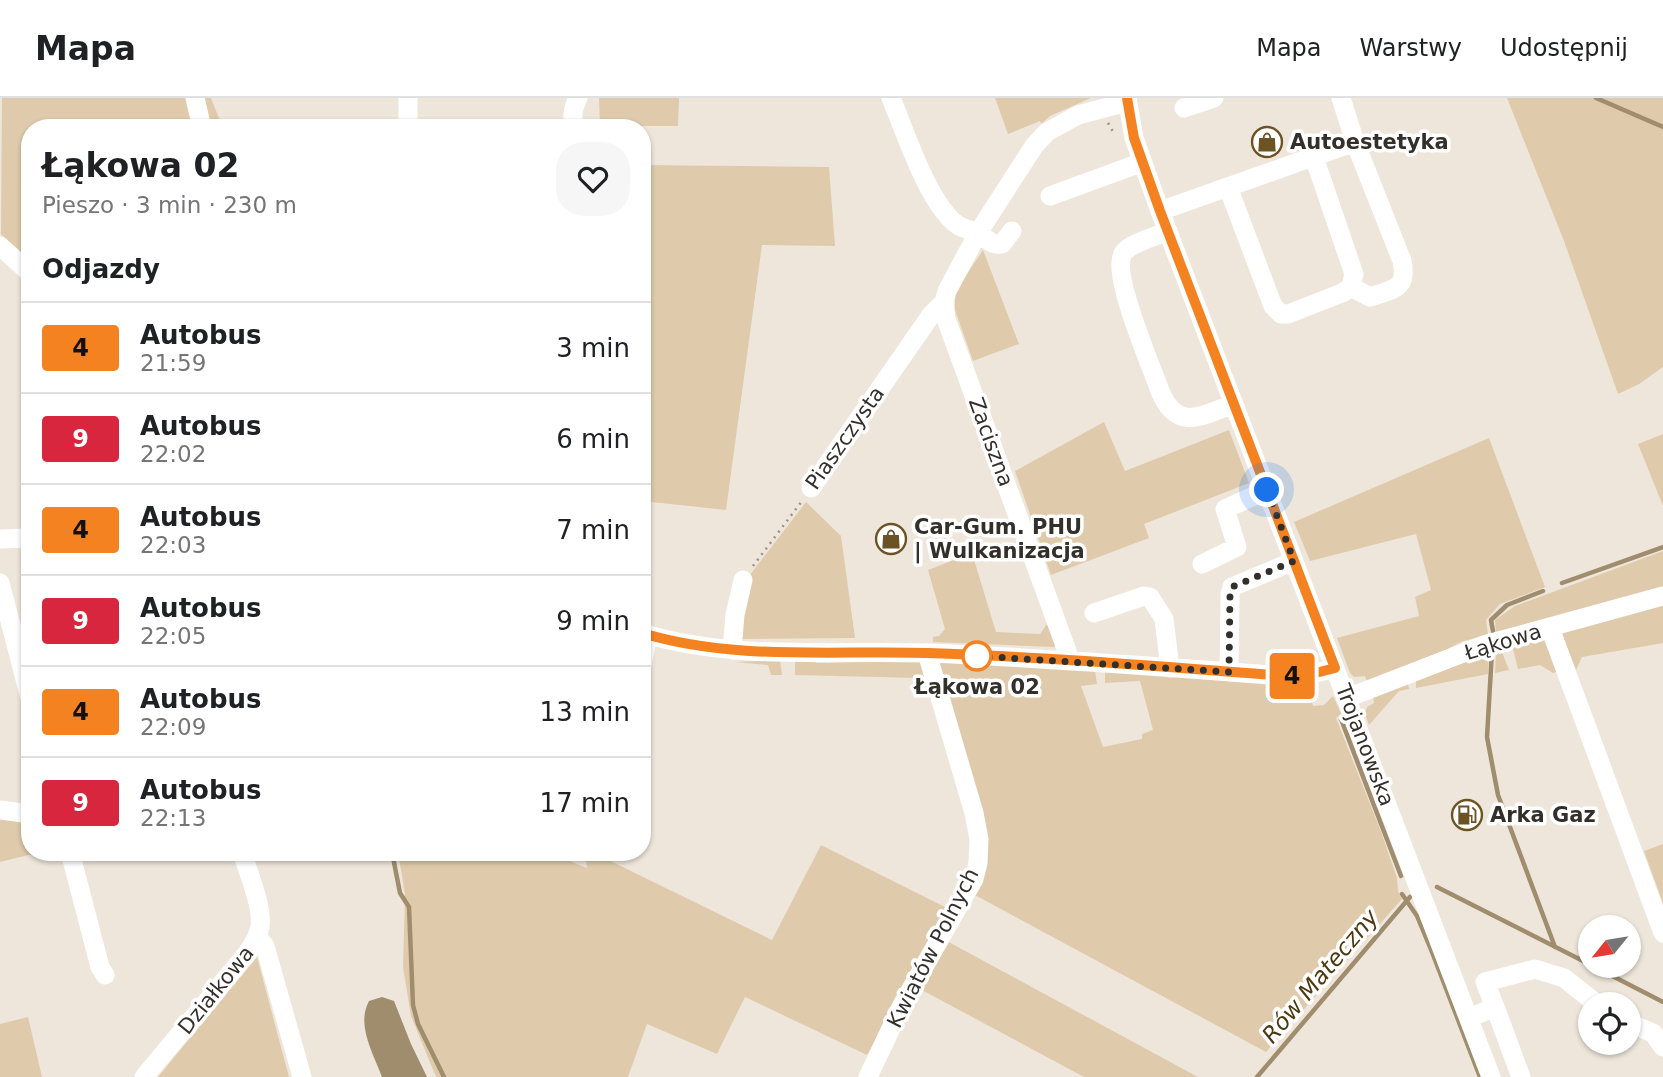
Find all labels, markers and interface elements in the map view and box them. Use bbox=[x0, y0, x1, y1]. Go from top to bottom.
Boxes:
text: Mapa bbox=[35, 29, 136, 68]
text: Mapa bbox=[1256, 34, 1322, 62]
text: Warstwy bbox=[1360, 34, 1462, 62]
text: Udostępnij bbox=[1500, 34, 1628, 62]
shop icon: Autoestetyka bbox=[1250, 125, 1284, 159]
place label: Autoestetyka bbox=[1290, 130, 1449, 154]
button: heart bbox=[556, 142, 630, 216]
text: Łąkowa 02 bbox=[42, 146, 239, 185]
text: Pieszo · 3 min · 230 m bbox=[42, 192, 297, 218]
text: Odjazdy bbox=[42, 254, 160, 284]
text: Autobus bbox=[140, 320, 262, 350]
text: 3 min bbox=[556, 333, 630, 363]
text: 4 bbox=[72, 334, 89, 362]
text: 21:59 bbox=[140, 350, 206, 376]
street label: Piaszczysta bbox=[801, 382, 889, 494]
street label: Zaciszna bbox=[964, 394, 1018, 490]
text: Autobus bbox=[140, 411, 262, 441]
text: 6 min bbox=[556, 424, 630, 454]
text: 9 bbox=[72, 425, 89, 453]
text: 22:02 bbox=[140, 441, 206, 467]
your location bbox=[1249, 472, 1284, 507]
text: Autobus bbox=[140, 502, 262, 532]
text: 7 min bbox=[556, 515, 630, 545]
place label: Car-Gum. PHU | Wulkanizacja bbox=[914, 515, 1085, 564]
text: 4 bbox=[72, 516, 89, 544]
shop icon: Car-Gum. PHU | Wulkanizacja bbox=[874, 522, 908, 556]
text: 22:03 bbox=[140, 532, 206, 558]
text: Autobus bbox=[140, 593, 262, 623]
text: 9 min bbox=[556, 606, 630, 636]
text: 9 bbox=[72, 607, 89, 635]
street label: Łąkowa bbox=[1461, 619, 1544, 665]
text: 22:05 bbox=[140, 623, 206, 649]
marker: Łąkowa 02 bbox=[962, 641, 992, 671]
line badge: 4 bbox=[1269, 653, 1315, 699]
text: 4 bbox=[1284, 662, 1300, 690]
place label: Łąkowa 02 bbox=[913, 675, 1040, 699]
street label: Trojanowska bbox=[1330, 680, 1399, 809]
text: Autobus bbox=[140, 684, 262, 714]
text: 13 min bbox=[540, 697, 630, 727]
text: 4 bbox=[72, 698, 89, 726]
text: 22:09 bbox=[140, 714, 206, 740]
text: Autobus bbox=[140, 775, 262, 805]
text: 17 min bbox=[540, 788, 630, 818]
text: 9 bbox=[72, 789, 89, 817]
fuel station icon: Arka Gaz bbox=[1450, 798, 1484, 832]
place label: Arka Gaz bbox=[1490, 803, 1596, 827]
text: 22:13 bbox=[140, 805, 206, 831]
street label: Kwiatów Polnych bbox=[882, 864, 984, 1032]
water label: Rów Mateczny bbox=[1257, 904, 1384, 1048]
north arrow bbox=[1578, 915, 1642, 978]
map controls bbox=[1578, 915, 1641, 1055]
street label: Działkowa bbox=[173, 941, 259, 1039]
button: locate bbox=[1578, 992, 1641, 1055]

